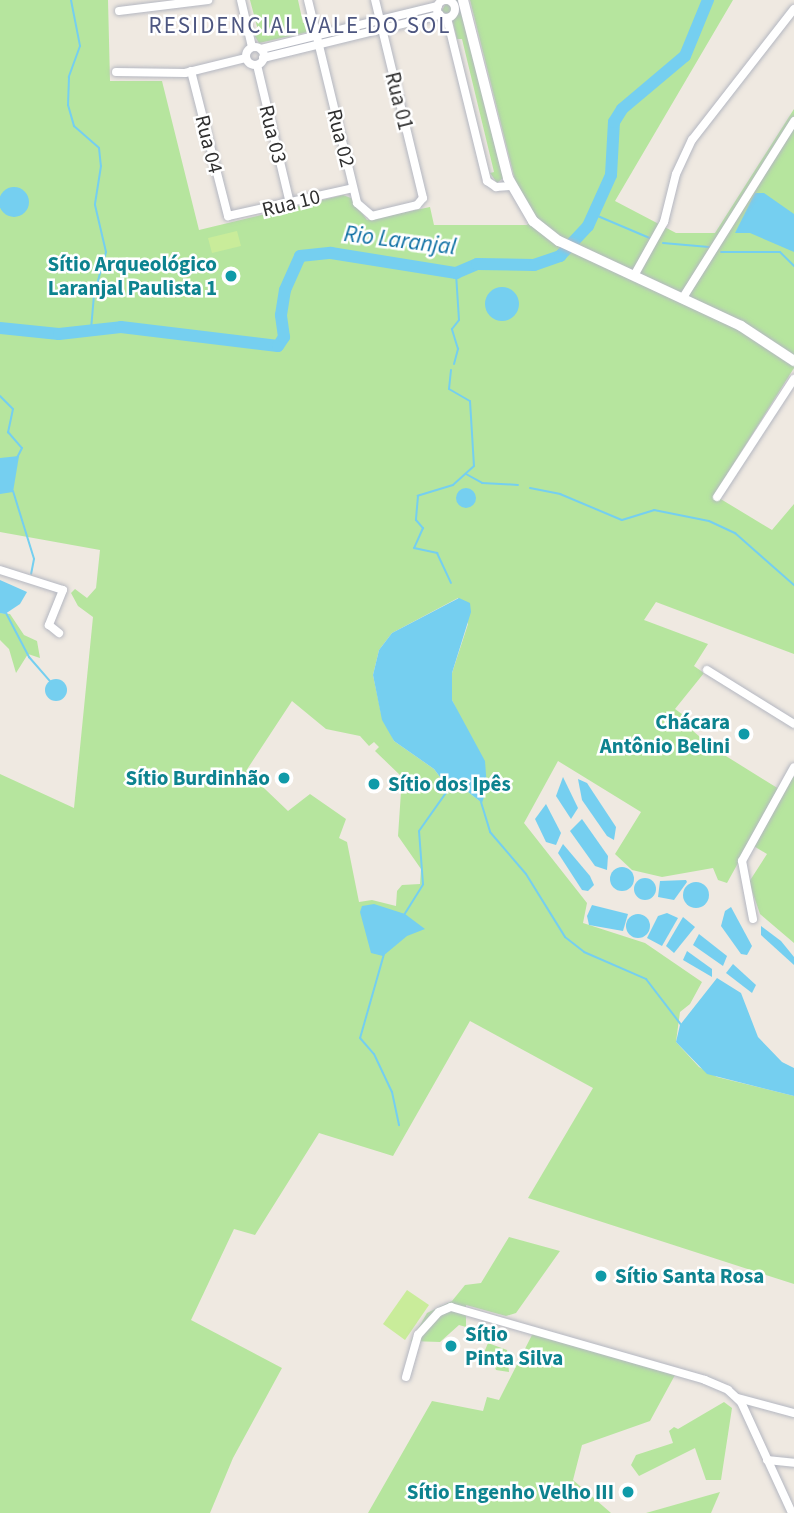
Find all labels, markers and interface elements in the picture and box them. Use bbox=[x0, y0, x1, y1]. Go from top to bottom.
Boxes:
district label: RESIDENCIAL VALE DO SOL bbox=[151, 12, 449, 40]
street label: Rua 01 bbox=[380, 69, 418, 133]
street label: Rua 03 bbox=[254, 102, 292, 166]
street label: Rua 02 bbox=[322, 106, 360, 170]
street label: Rua 04 bbox=[190, 112, 228, 176]
street label: Rua 10 bbox=[259, 184, 323, 222]
water label: Rio Laranjal bbox=[342, 220, 458, 262]
place label: Sítio Arqueológico Laranjal Paulista 1 bbox=[48, 251, 217, 301]
marker: Sítio Arqueológico Laranjal Paulista 1 bbox=[223, 268, 239, 284]
place label: Chácara Antônio Belini bbox=[600, 709, 730, 759]
marker: Chácara Antônio Belini bbox=[736, 726, 752, 742]
place label: Sítio Burdinhão bbox=[125, 765, 270, 791]
marker: Sítio Burdinhão bbox=[276, 770, 292, 786]
place label: Sítio dos Ipês bbox=[388, 771, 511, 797]
marker: Sítio dos Ipês bbox=[366, 776, 382, 792]
place label: Sítio Santa Rosa bbox=[615, 1263, 764, 1289]
marker: Sítio Santa Rosa bbox=[593, 1268, 609, 1284]
place label: Sítio Pinta Silva bbox=[465, 1321, 563, 1371]
marker: Sítio Pinta Silva bbox=[443, 1338, 459, 1354]
place label: Sítio Engenho Velho III bbox=[407, 1479, 614, 1505]
marker: Sítio Engenho Velho III bbox=[620, 1484, 636, 1500]

